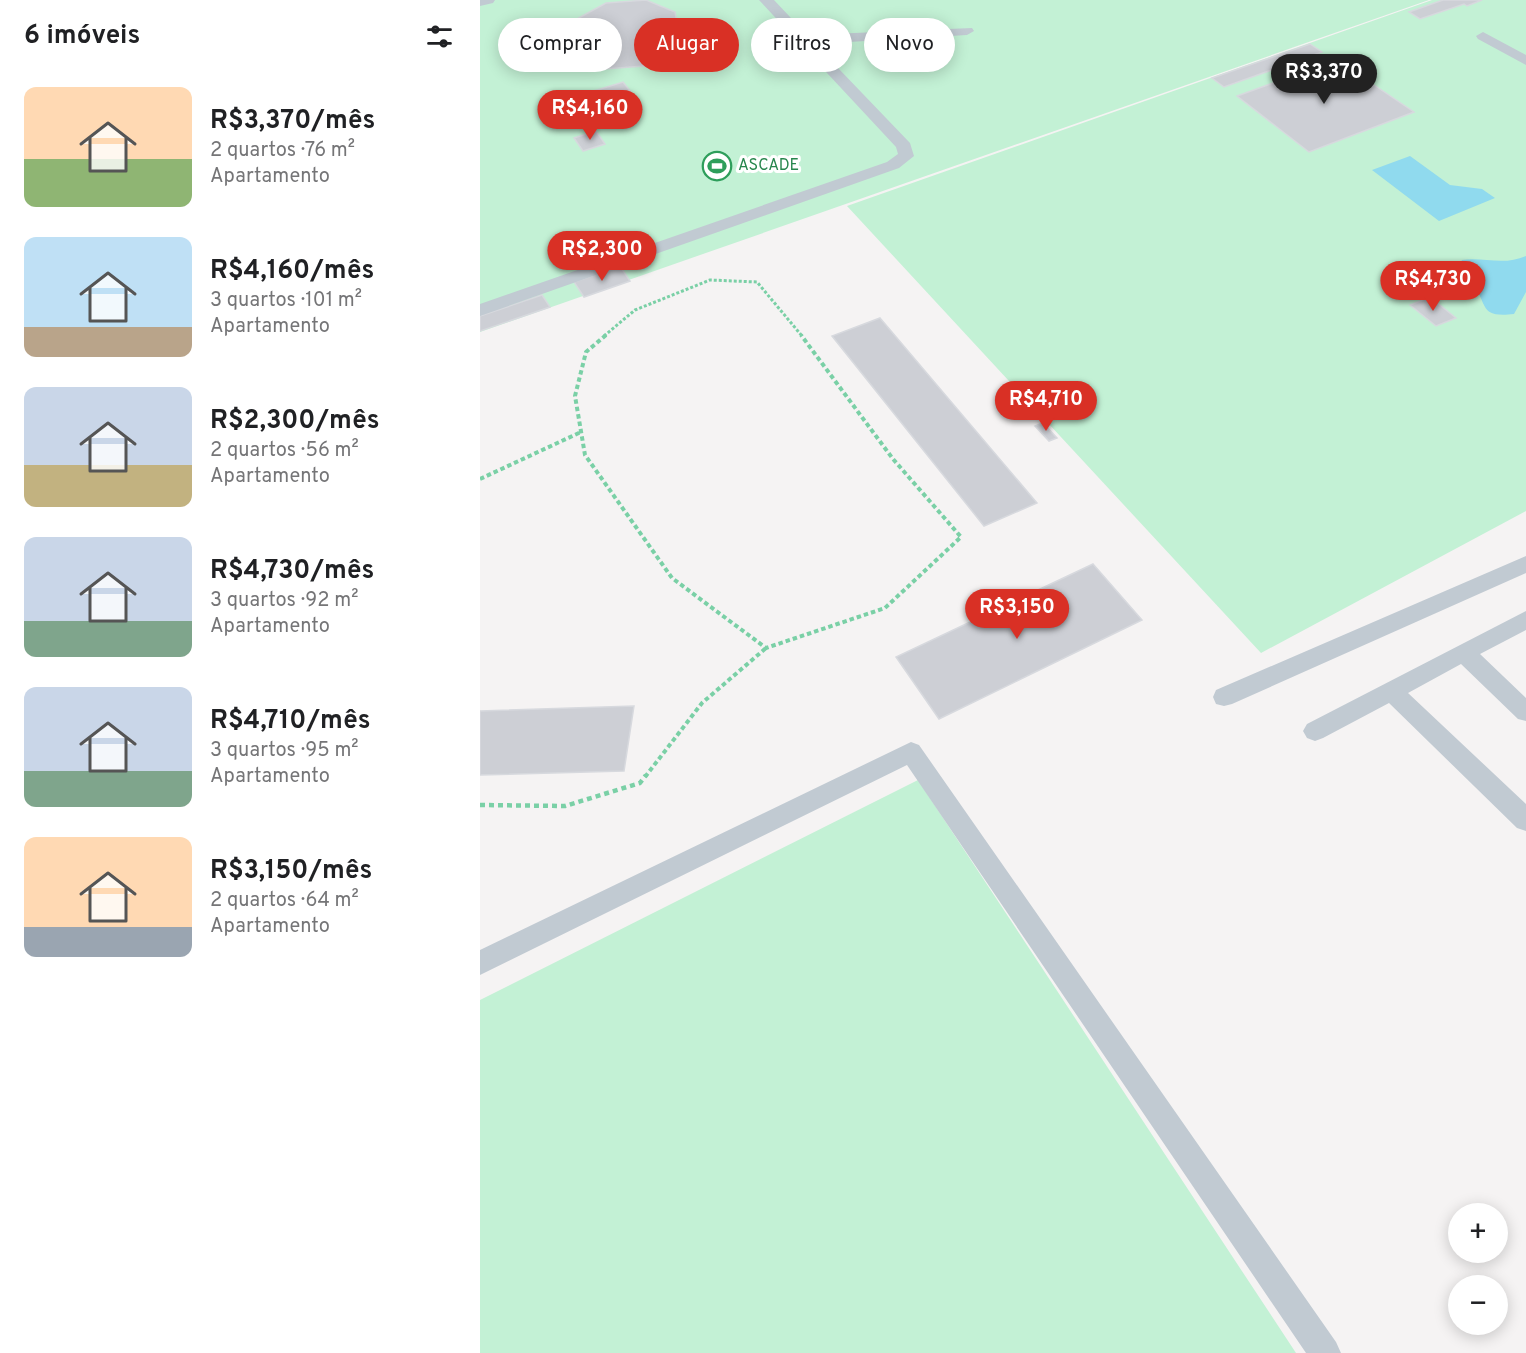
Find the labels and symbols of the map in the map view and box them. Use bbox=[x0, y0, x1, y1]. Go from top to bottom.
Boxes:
pin: R$3,370 bbox=[1269, 54, 1379, 105]
pin: R$4,160 bbox=[535, 90, 645, 141]
sports icon: ASCADE bbox=[701, 150, 733, 182]
place label: ASCADE bbox=[738, 156, 799, 176]
pin: R$2,300 bbox=[547, 231, 657, 282]
pin: R$4,730 bbox=[1378, 261, 1488, 312]
pin: R$4,710 bbox=[991, 381, 1101, 432]
pin: R$3,150 bbox=[962, 589, 1072, 640]

